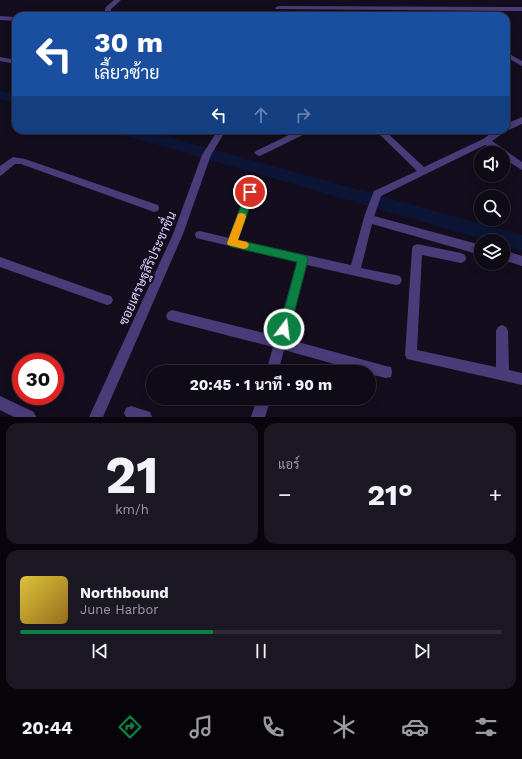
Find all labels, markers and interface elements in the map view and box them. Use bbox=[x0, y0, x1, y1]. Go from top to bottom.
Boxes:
text: 30 m bbox=[94, 26, 163, 59]
icon: left bbox=[28, 28, 80, 80]
text: เลี้ยวซ้าย bbox=[94, 62, 160, 83]
icon: left bbox=[208, 104, 230, 126]
icon: ahead bbox=[250, 104, 272, 126]
icon: right bbox=[292, 104, 314, 126]
map controls bbox=[474, 146, 510, 270]
button: sound bbox=[474, 146, 510, 182]
pin bbox=[233, 175, 267, 209]
icon: arrive bbox=[239, 181, 261, 203]
button: search bbox=[474, 190, 510, 226]
street label: ซอยเศรษฐสิริประชาชื่น bbox=[111, 207, 180, 328]
button: layers bbox=[474, 234, 510, 270]
position arrow bbox=[263, 308, 305, 350]
speed limit sign: 30 bbox=[12, 353, 64, 405]
text: 20:45 · 1 นาที · 90 m bbox=[190, 376, 332, 394]
text: 21 bbox=[105, 445, 159, 506]
text: แอร์ bbox=[278, 457, 299, 472]
text: 21° bbox=[367, 477, 413, 512]
text: − bbox=[278, 482, 291, 507]
text: + bbox=[489, 482, 502, 507]
text: km/h bbox=[115, 502, 149, 517]
text: Northbound bbox=[80, 584, 169, 602]
text: June Harbor bbox=[80, 602, 159, 617]
icon: previous bbox=[89, 640, 111, 662]
icon: pause bbox=[250, 640, 272, 662]
icon: next bbox=[411, 640, 433, 662]
icon: directions bbox=[116, 713, 144, 741]
icon: music bbox=[187, 713, 215, 741]
icon: phone bbox=[259, 713, 287, 741]
icon: climate bbox=[330, 713, 358, 741]
icon: car bbox=[401, 713, 429, 741]
icon: filters bbox=[472, 713, 500, 741]
text: 20:44 bbox=[22, 717, 73, 738]

